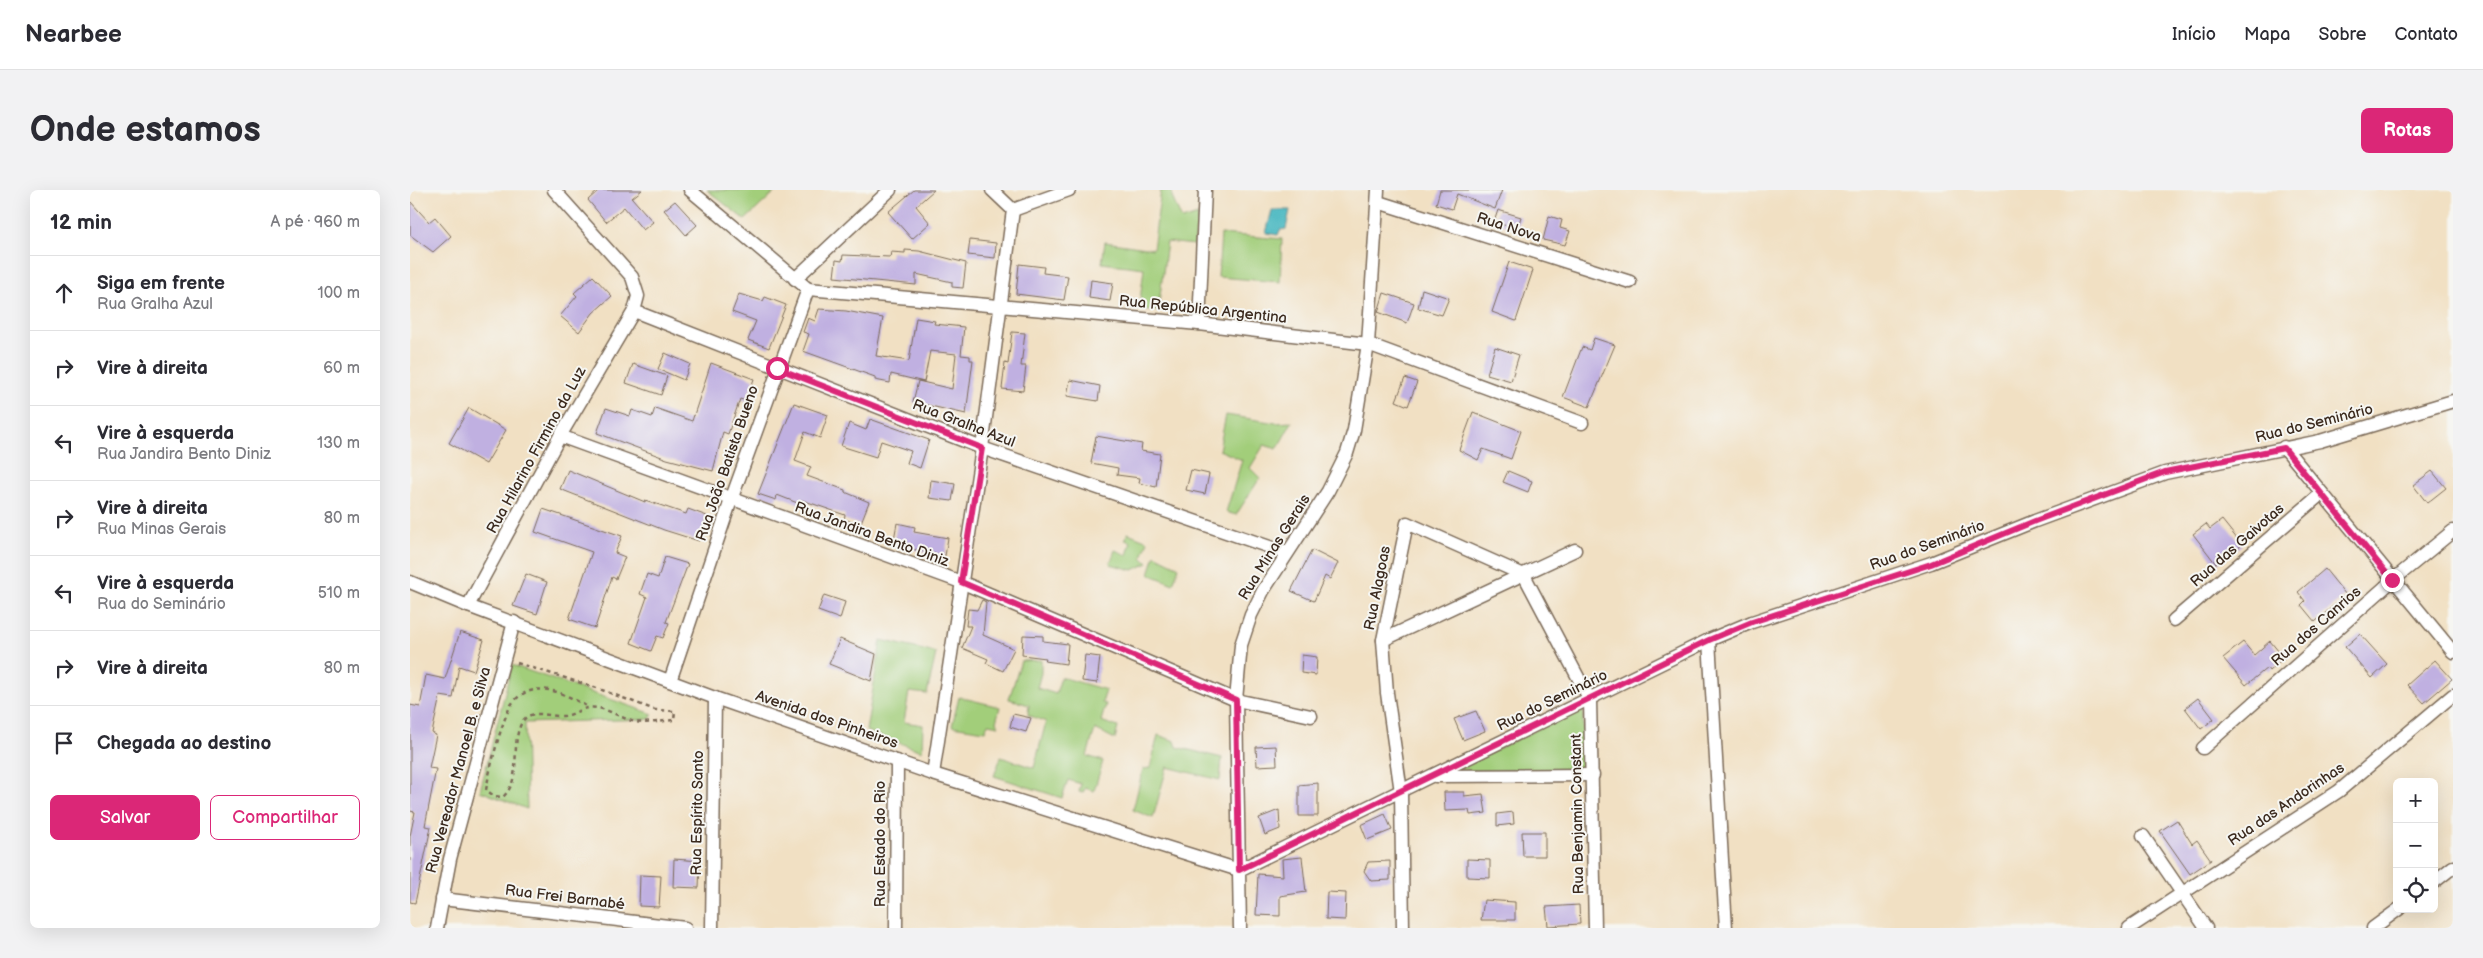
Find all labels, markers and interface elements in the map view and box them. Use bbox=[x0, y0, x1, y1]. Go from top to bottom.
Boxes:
text: Nearbee bbox=[25, 20, 122, 49]
text: Início bbox=[2172, 24, 2216, 45]
text: Mapa bbox=[2244, 24, 2290, 45]
text: Sobre bbox=[2318, 24, 2366, 45]
text: Contato bbox=[2394, 24, 2458, 45]
button: Rotas bbox=[2361, 108, 2453, 153]
text: Onde estamos bbox=[30, 109, 261, 152]
street label: Rua Nova bbox=[1474, 208, 1544, 247]
text: 12 min bbox=[50, 210, 112, 235]
text: A pé · 960 m bbox=[271, 213, 360, 232]
text: Siga em frente bbox=[97, 272, 225, 295]
icon: ahead bbox=[50, 279, 78, 307]
text: 100 m bbox=[317, 284, 360, 303]
street label: Rua República Argentina bbox=[1118, 291, 1288, 328]
text: Rua Gralha Azul bbox=[97, 295, 213, 314]
icon: right bbox=[50, 354, 78, 382]
text: Vire à direita bbox=[97, 357, 208, 380]
route start bbox=[766, 357, 789, 380]
text: 60 m bbox=[323, 359, 360, 378]
street label: Rua Hilarino Firmino da Luz bbox=[483, 363, 591, 537]
street label: Rua João Batista Bueno bbox=[692, 383, 763, 544]
street label: Rua Gralha Azul bbox=[910, 395, 1018, 452]
street label: Rua do Seminário bbox=[2253, 400, 2375, 447]
text: Vire à esquerda bbox=[97, 422, 234, 445]
icon: left bbox=[50, 429, 78, 457]
text: 130 m bbox=[317, 434, 360, 453]
text: Rua Jandira Bento Diniz bbox=[97, 445, 271, 464]
street label: Rua Minas Gerais bbox=[1234, 490, 1315, 604]
text: Vire à direita bbox=[97, 497, 208, 520]
street label: Rua Jandira Bento Diniz bbox=[792, 498, 952, 572]
street label: Rua das Gaivotas bbox=[2186, 499, 2289, 591]
icon: right bbox=[50, 504, 78, 532]
text: 80 m bbox=[324, 509, 360, 528]
street label: Rua do Seminário bbox=[1867, 516, 1987, 575]
text: Rua Minas Gerais bbox=[97, 520, 226, 539]
street label: Rua Alagoas bbox=[1360, 544, 1395, 632]
route end bbox=[2381, 569, 2404, 592]
text: Vire à esquerda bbox=[97, 572, 234, 595]
icon: left bbox=[50, 579, 78, 607]
street label: Rua dos Canrios bbox=[2268, 582, 2365, 670]
text: 510 m bbox=[318, 584, 360, 603]
text: Rua do Seminário bbox=[97, 595, 226, 614]
icon: right bbox=[50, 654, 78, 682]
text: Vire à direita bbox=[97, 657, 208, 680]
text: 80 m bbox=[324, 659, 360, 678]
street label: Rua Vereador Manoel B. e Silva bbox=[422, 665, 495, 875]
street label: Rua do Seminário bbox=[1494, 665, 1611, 735]
street label: Avenida dos Pinheiros bbox=[753, 686, 901, 753]
icon: arrive bbox=[50, 729, 78, 757]
text: Chegada ao destino bbox=[97, 732, 271, 755]
street label: Rua Benjamin Constant bbox=[1567, 733, 1588, 894]
street label: Rua Espírito Santo bbox=[687, 750, 708, 876]
street label: Rua das Andorinhas bbox=[2224, 758, 2349, 850]
map controls bbox=[2393, 778, 2438, 913]
button: + bbox=[2393, 778, 2438, 823]
street label: Rua Estado do Rio bbox=[871, 781, 890, 907]
button: Salvar bbox=[50, 795, 200, 840]
button: Compartilhar bbox=[210, 795, 360, 840]
button: − bbox=[2393, 823, 2438, 868]
button: locate bbox=[2393, 868, 2438, 913]
street label: Rua Frei Barnabé bbox=[504, 881, 626, 914]

